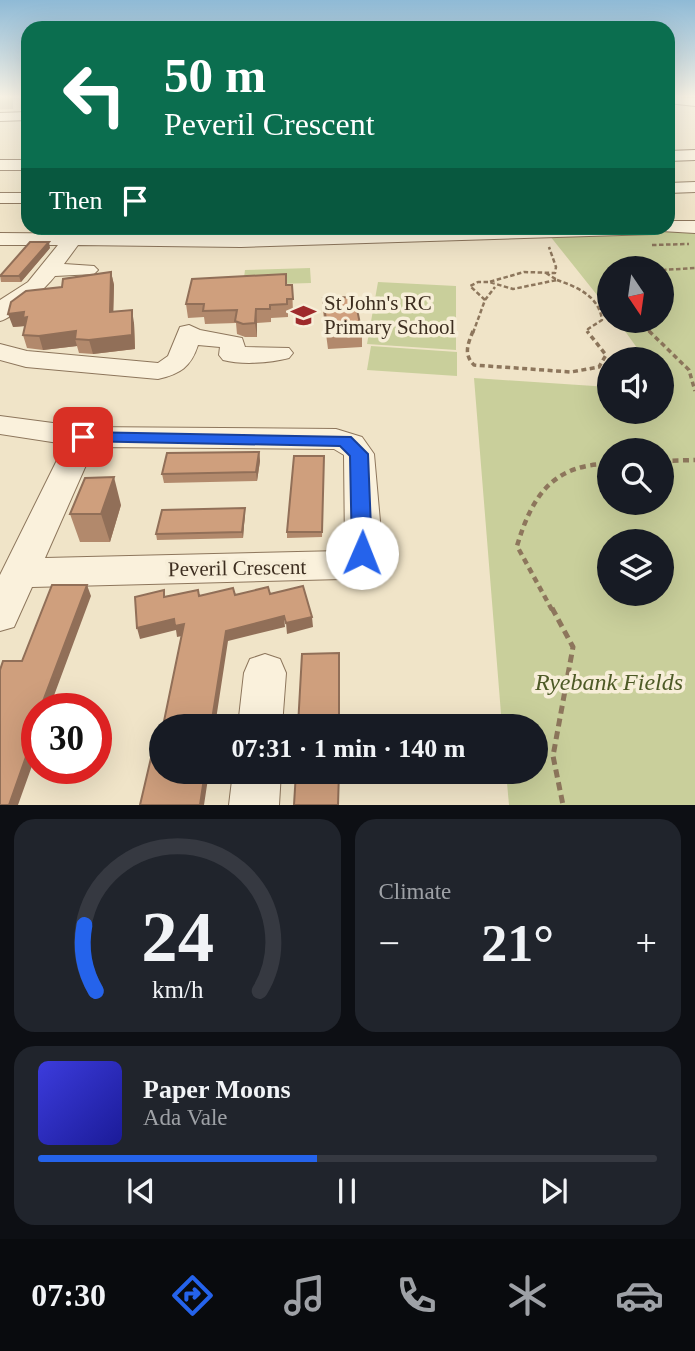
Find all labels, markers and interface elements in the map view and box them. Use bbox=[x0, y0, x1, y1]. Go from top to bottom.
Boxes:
text: 50 m bbox=[164, 48, 266, 103]
icon: left bbox=[49, 49, 140, 140]
text: Peveril Crescent bbox=[164, 106, 375, 142]
icon: arrive bbox=[116, 182, 154, 220]
text: Then bbox=[49, 186, 102, 215]
north arrow bbox=[597, 256, 674, 332]
map controls bbox=[597, 256, 674, 606]
place label: St John's RC Primary School bbox=[324, 291, 455, 339]
school or university icon: St John's RC Primary School bbox=[290, 301, 318, 329]
button: sound bbox=[597, 347, 674, 424]
pin bbox=[53, 407, 113, 467]
icon: arrive bbox=[64, 418, 102, 456]
button: search bbox=[597, 438, 674, 515]
position arrow bbox=[325, 516, 399, 590]
button: layers bbox=[597, 529, 674, 606]
street label: Peveril Crescent bbox=[168, 555, 306, 581]
park label: Ryebank Fields bbox=[534, 669, 683, 695]
speed limit sign: 30 bbox=[21, 693, 112, 784]
text: 07:31 · 1 min · 140 m bbox=[232, 734, 466, 763]
text: Climate bbox=[379, 879, 451, 904]
text: 24 bbox=[141, 897, 214, 978]
text: 21° bbox=[481, 915, 554, 972]
text: − bbox=[379, 922, 400, 964]
text: + bbox=[636, 922, 657, 964]
text: km/h bbox=[152, 976, 203, 1003]
text: Paper Moons bbox=[143, 1075, 291, 1104]
text: Ada Vale bbox=[143, 1105, 228, 1130]
icon: previous bbox=[122, 1172, 160, 1210]
icon: pause bbox=[328, 1172, 366, 1210]
icon: next bbox=[535, 1172, 573, 1210]
icon: directions bbox=[168, 1271, 217, 1320]
icon: music bbox=[280, 1271, 329, 1320]
icon: phone bbox=[392, 1271, 441, 1320]
icon: climate bbox=[503, 1271, 552, 1320]
icon: car bbox=[615, 1271, 664, 1320]
text: 07:30 bbox=[31, 1277, 106, 1313]

